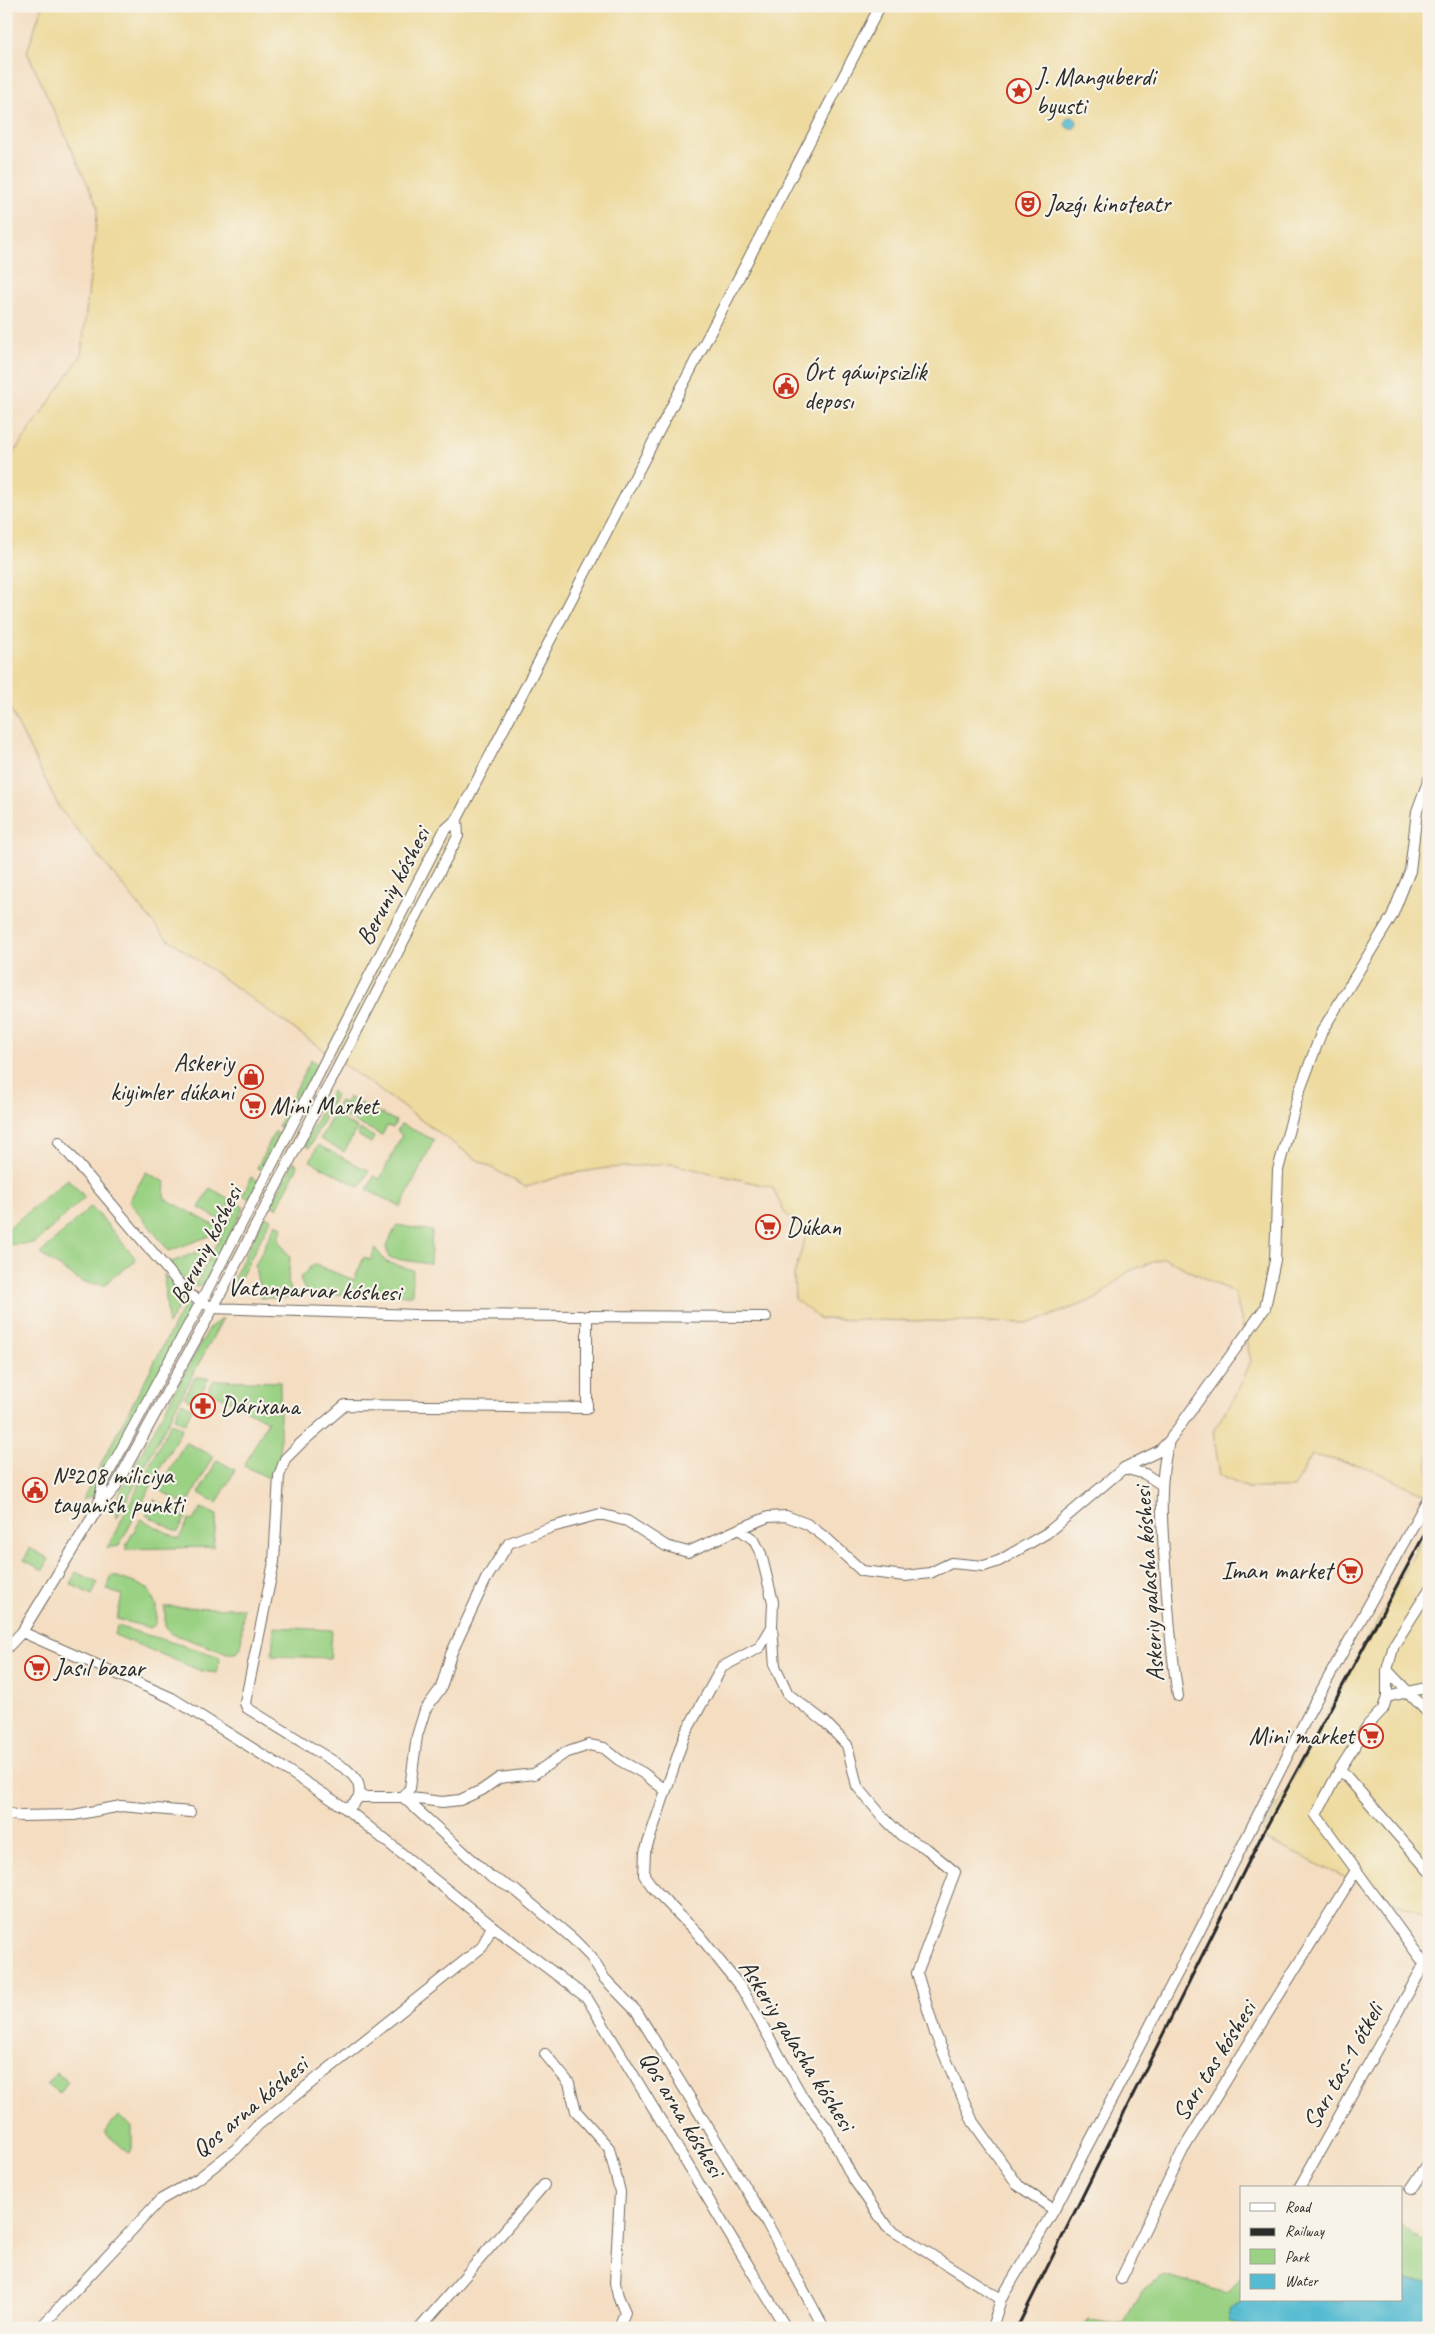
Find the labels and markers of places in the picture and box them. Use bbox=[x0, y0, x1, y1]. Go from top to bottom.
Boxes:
place label: J. Manguberdi byusti bbox=[1035, 61, 1159, 122]
place icon: J. Manguberdi byusti bbox=[1006, 78, 1032, 104]
place label: Jazǵı kinoteatr bbox=[1045, 188, 1173, 220]
theatre icon: Jazǵı kinoteatr bbox=[1015, 191, 1041, 217]
place label: Órt qáwipsizlik deposı bbox=[804, 356, 928, 417]
public building icon: Órt qáwipsizlik deposı bbox=[773, 373, 799, 399]
place label: Askeriy kiyimler dúkani bbox=[110, 1047, 237, 1108]
shop icon: Askeriy kiyimler dúkani bbox=[238, 1064, 264, 1090]
place label: Mini Market bbox=[270, 1090, 380, 1122]
supermarket icon: Mini Market bbox=[240, 1093, 266, 1119]
place label: Dúkan bbox=[786, 1211, 842, 1243]
supermarket icon: Dúkan bbox=[755, 1214, 781, 1240]
place label: Dárixana bbox=[220, 1390, 302, 1422]
pharmacy icon: Dárixana bbox=[190, 1393, 216, 1419]
place label: №208 miliciya tayanish punkti bbox=[52, 1460, 187, 1521]
public building icon: №208 miliciya tayanish punkti bbox=[22, 1477, 48, 1503]
place label: Iman market bbox=[1221, 1555, 1336, 1587]
supermarket icon: Iman market bbox=[1337, 1558, 1363, 1584]
place label: Jasıl bazar bbox=[53, 1652, 148, 1684]
supermarket icon: Jasıl bazar bbox=[24, 1655, 50, 1681]
place label: Mini market bbox=[1249, 1720, 1357, 1752]
supermarket icon: Mini market bbox=[1358, 1723, 1384, 1749]

